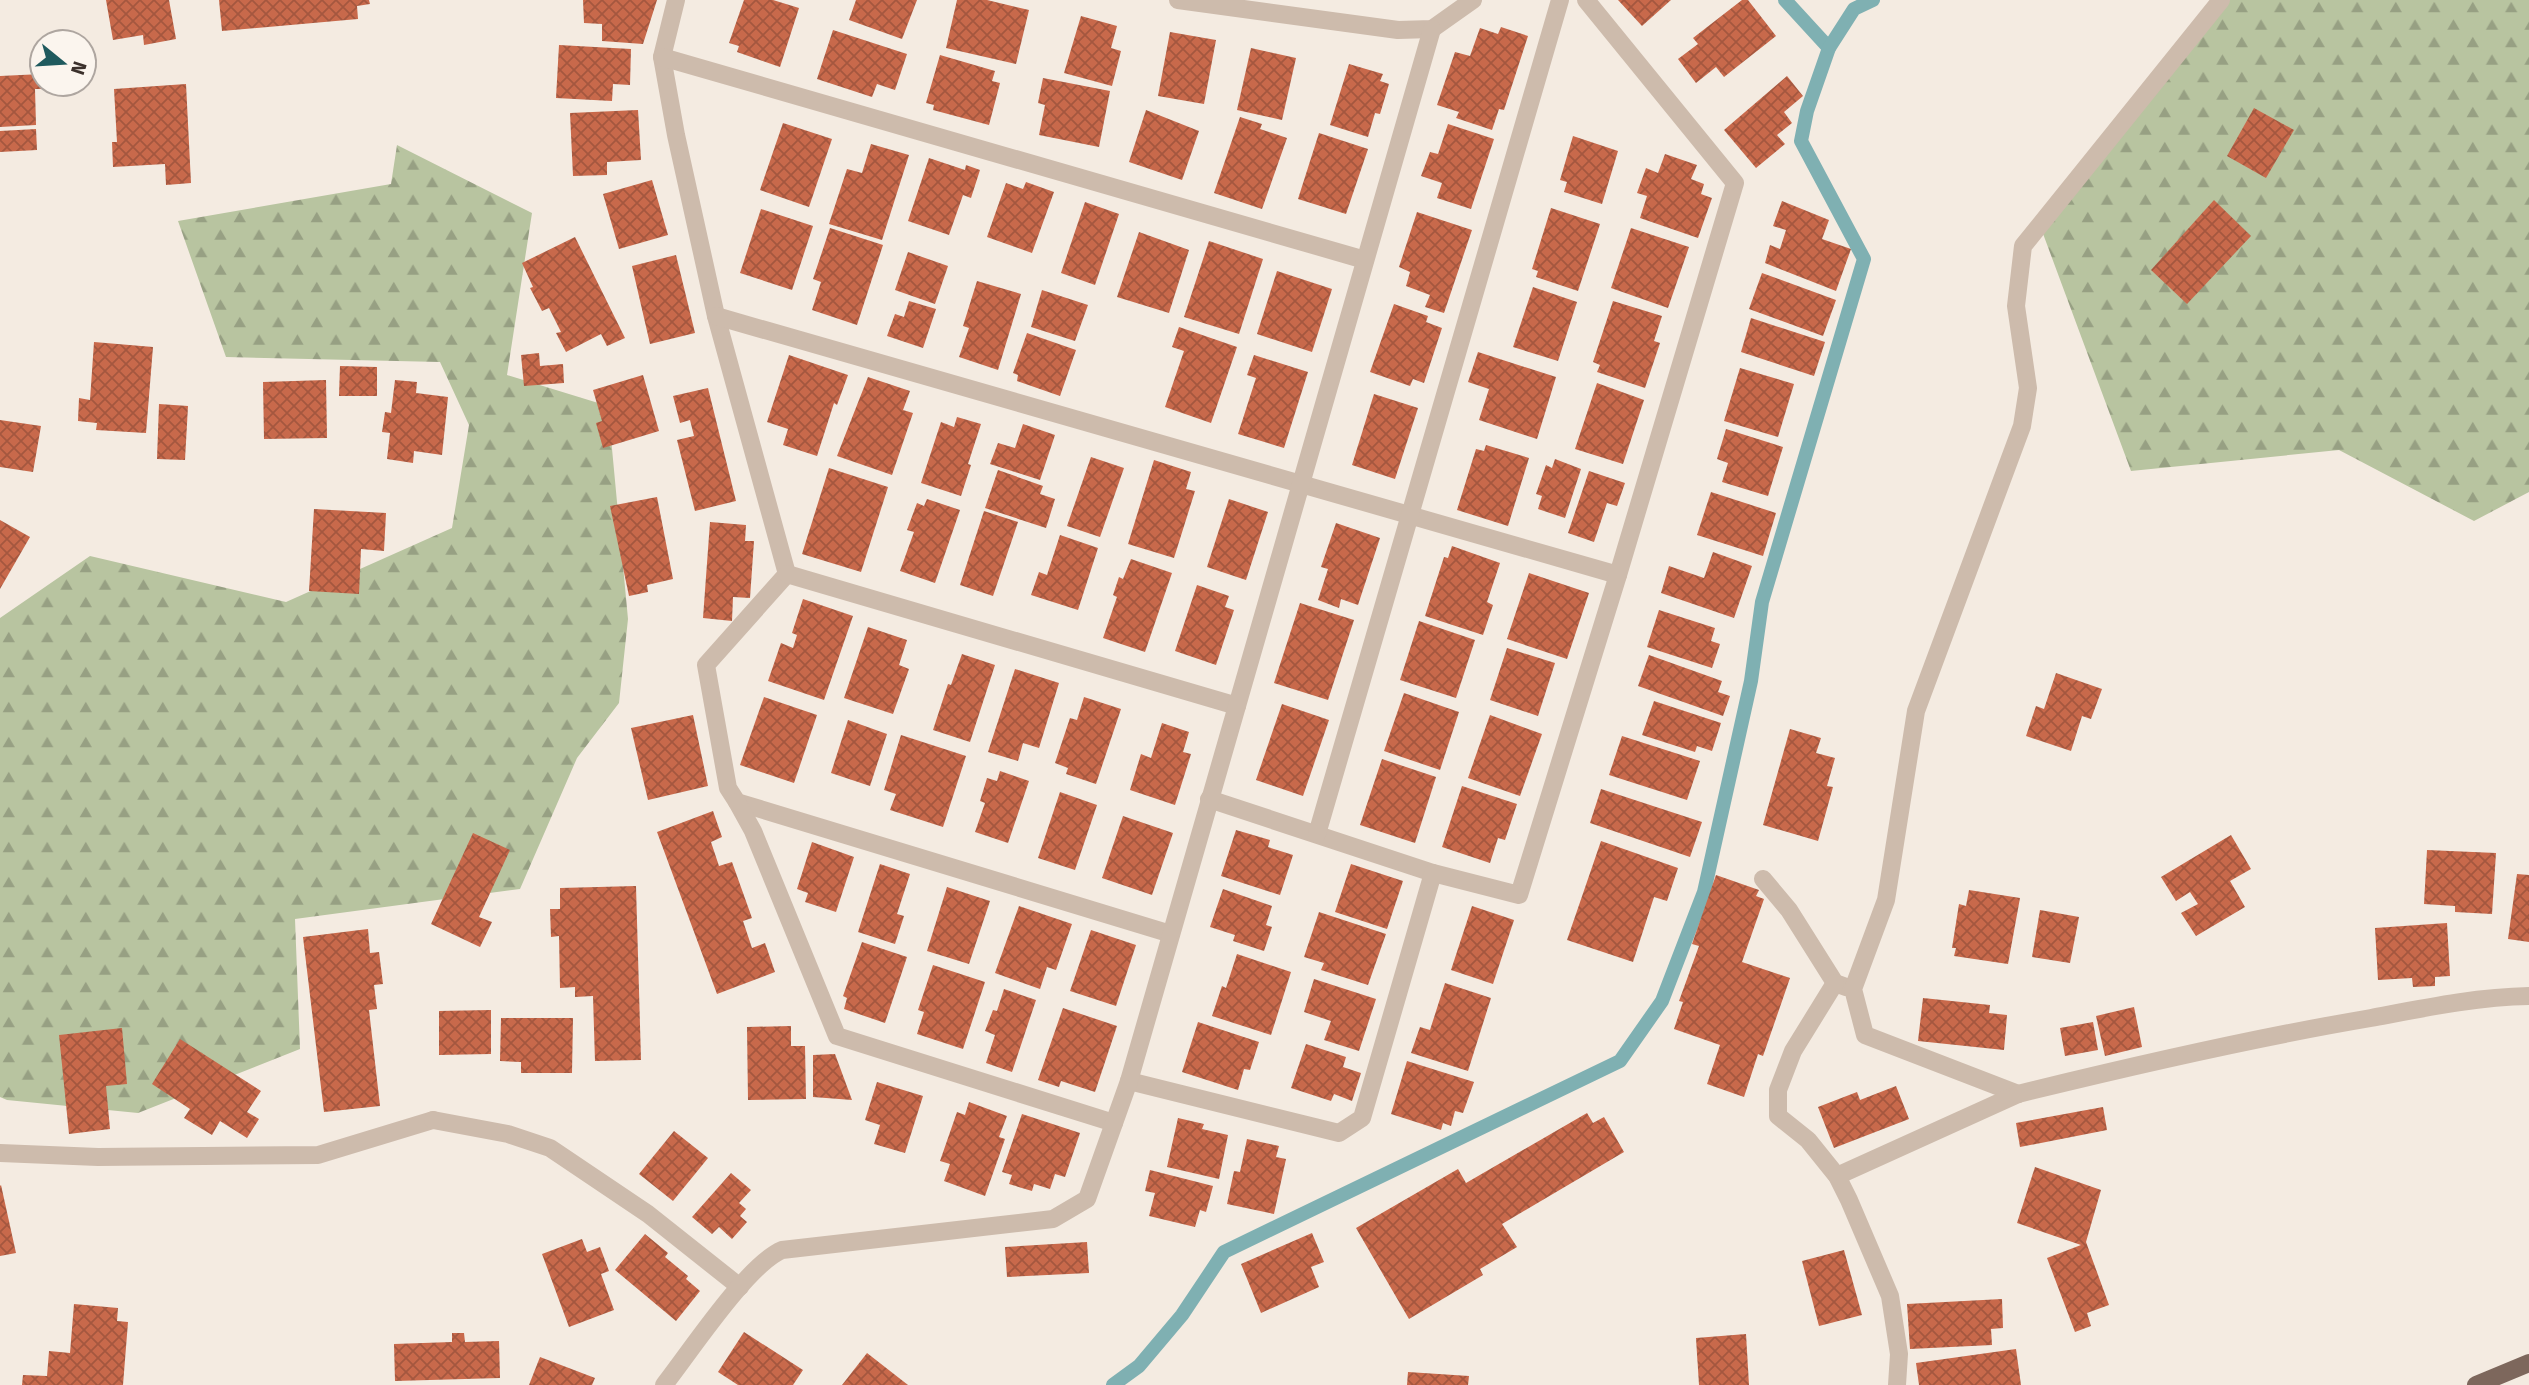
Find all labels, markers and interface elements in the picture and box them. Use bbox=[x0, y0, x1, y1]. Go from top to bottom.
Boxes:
north arrow bbox=[28, 28, 98, 98]
text: N bbox=[66, 59, 92, 78]

